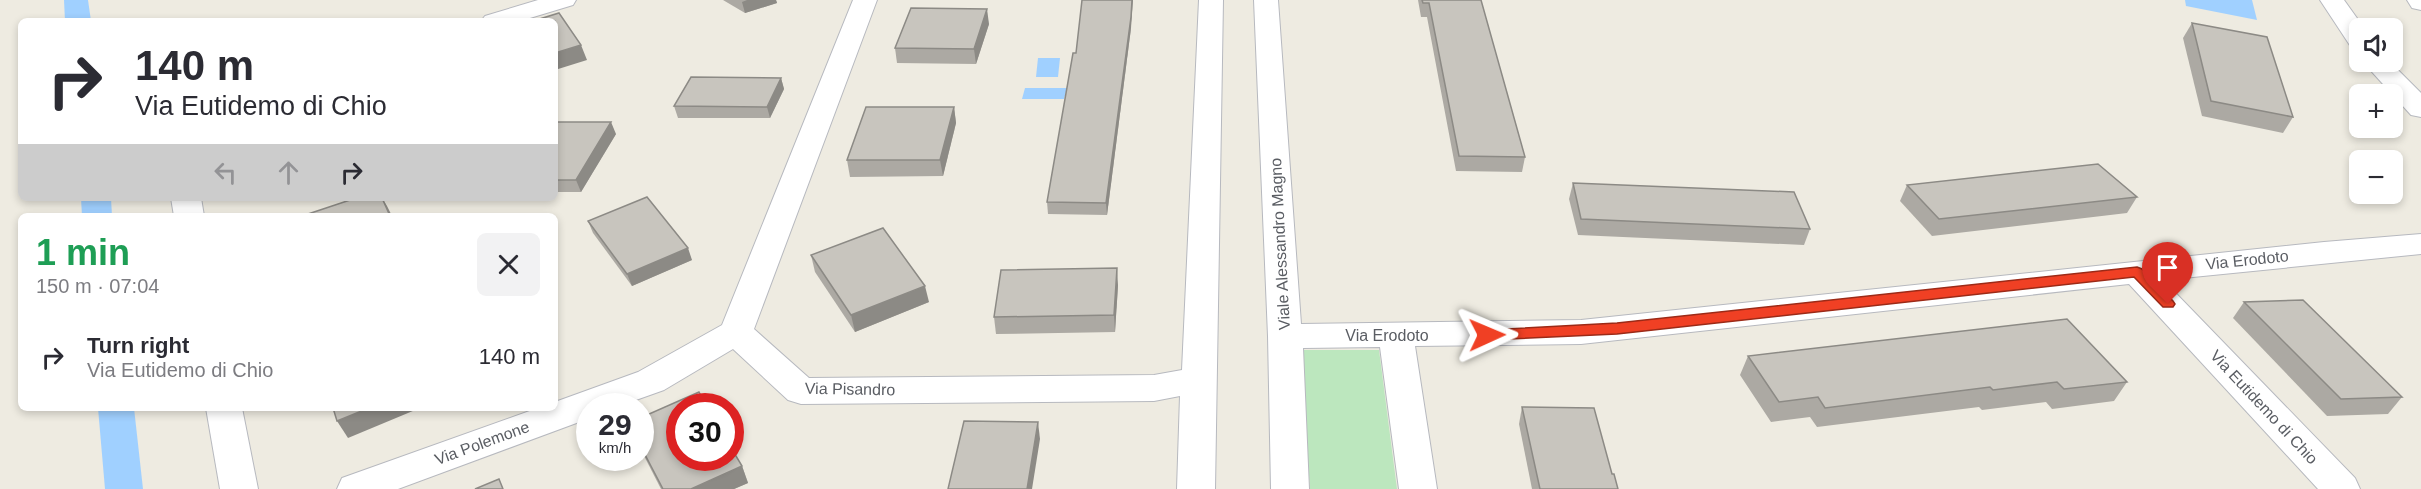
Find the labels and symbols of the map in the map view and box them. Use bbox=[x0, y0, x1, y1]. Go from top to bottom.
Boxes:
street label: Viale Alessandro Magno bbox=[1267, 157, 1293, 330]
pin bbox=[2142, 242, 2193, 304]
street label: Via Erodoto bbox=[2205, 247, 2289, 273]
position arrow bbox=[1455, 303, 1519, 367]
street label: Via Erodoto bbox=[1345, 327, 1429, 344]
street label: Via Eutidemo di Chio bbox=[2207, 347, 2321, 467]
street label: Via Pisandro bbox=[805, 380, 895, 398]
speed limit sign: 30 bbox=[666, 393, 744, 471]
street label: Via Polemone bbox=[432, 418, 532, 468]

